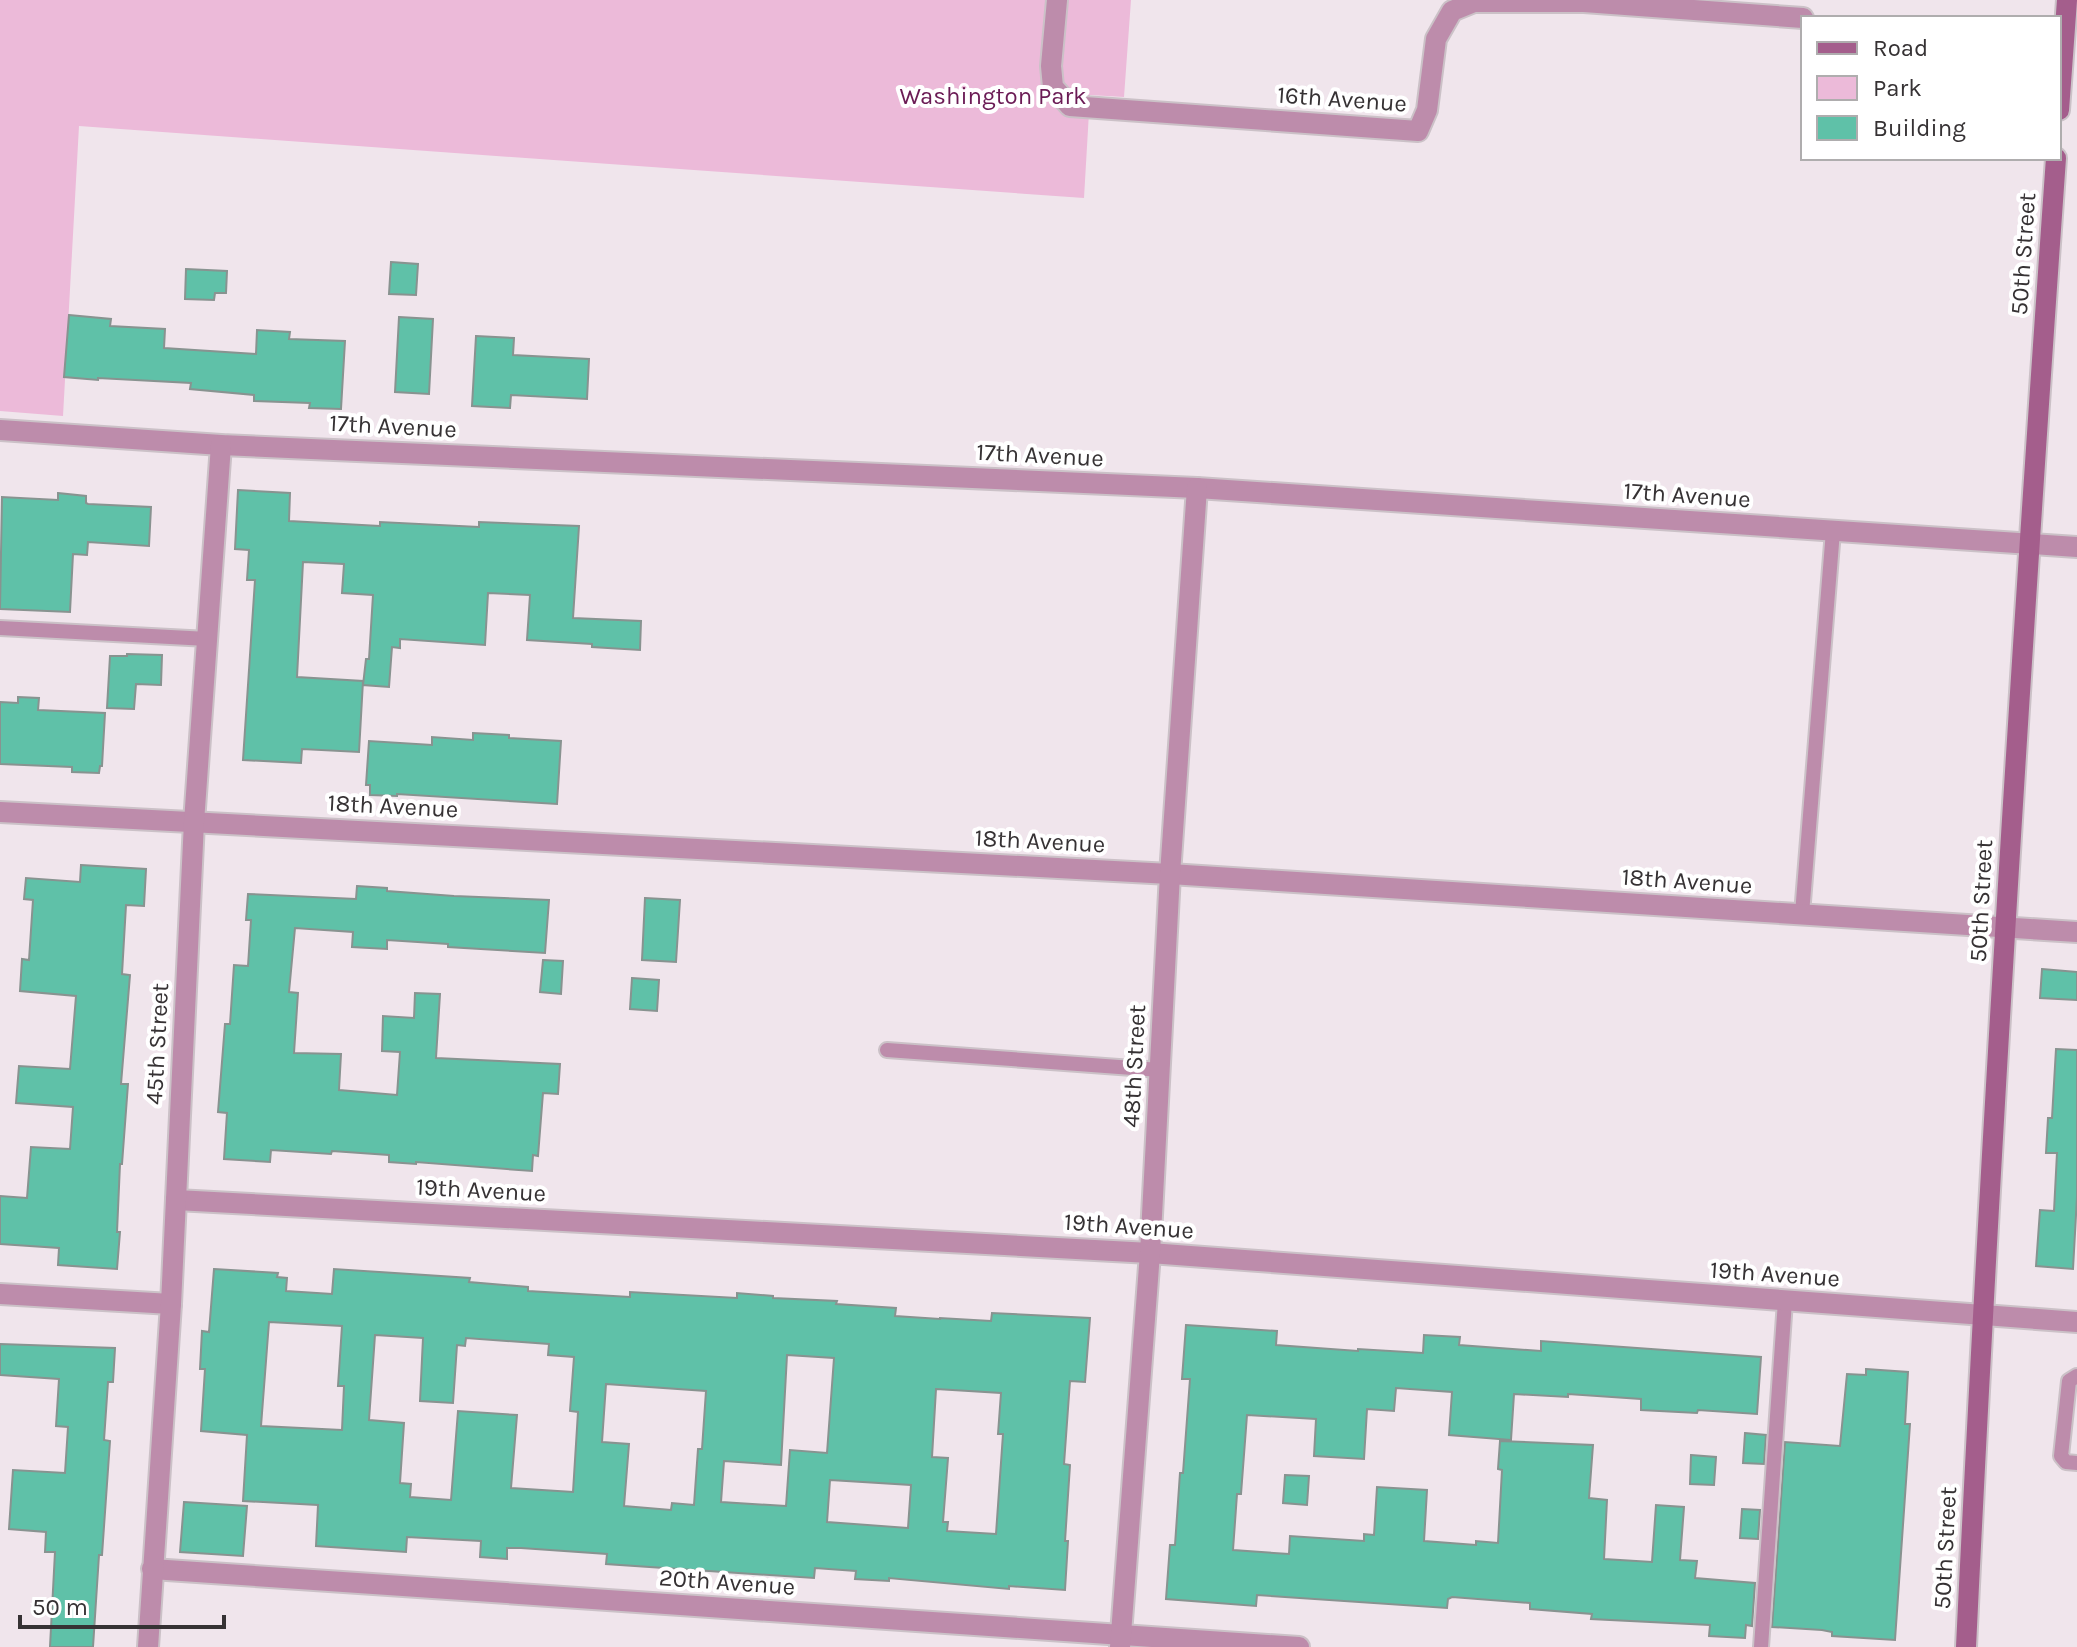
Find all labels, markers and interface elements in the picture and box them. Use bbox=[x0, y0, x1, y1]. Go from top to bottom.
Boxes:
legend bbox=[1801, 16, 2061, 160]
text: Road bbox=[1873, 34, 1928, 62]
text: Park bbox=[1873, 74, 1922, 102]
street label: 16th Avenue bbox=[1276, 81, 1408, 117]
park label: Washington Park bbox=[899, 82, 1087, 110]
text: Building bbox=[1873, 114, 1966, 142]
street label: 50th Street bbox=[2005, 192, 2041, 316]
street label: 17th Avenue bbox=[329, 409, 457, 443]
street label: 17th Avenue bbox=[976, 438, 1104, 472]
street label: 17th Avenue bbox=[1622, 477, 1752, 513]
street label: 18th Avenue bbox=[327, 789, 459, 823]
street label: 18th Avenue bbox=[974, 824, 1106, 858]
street label: 50th Street bbox=[1964, 839, 1998, 963]
street label: 18th Avenue bbox=[1621, 862, 1753, 900]
street label: 45th Street bbox=[140, 982, 174, 1106]
street label: 48th Street bbox=[1117, 1004, 1151, 1128]
street label: 19th Avenue bbox=[415, 1173, 547, 1207]
street label: 19th Avenue bbox=[1063, 1207, 1195, 1245]
street label: 19th Avenue bbox=[1709, 1255, 1841, 1293]
street label: 50th Street bbox=[1928, 1486, 1962, 1610]
street label: 20th Avenue bbox=[658, 1563, 796, 1601]
scale bar bbox=[20, 1579, 224, 1629]
text: 50 m bbox=[32, 1593, 88, 1621]

